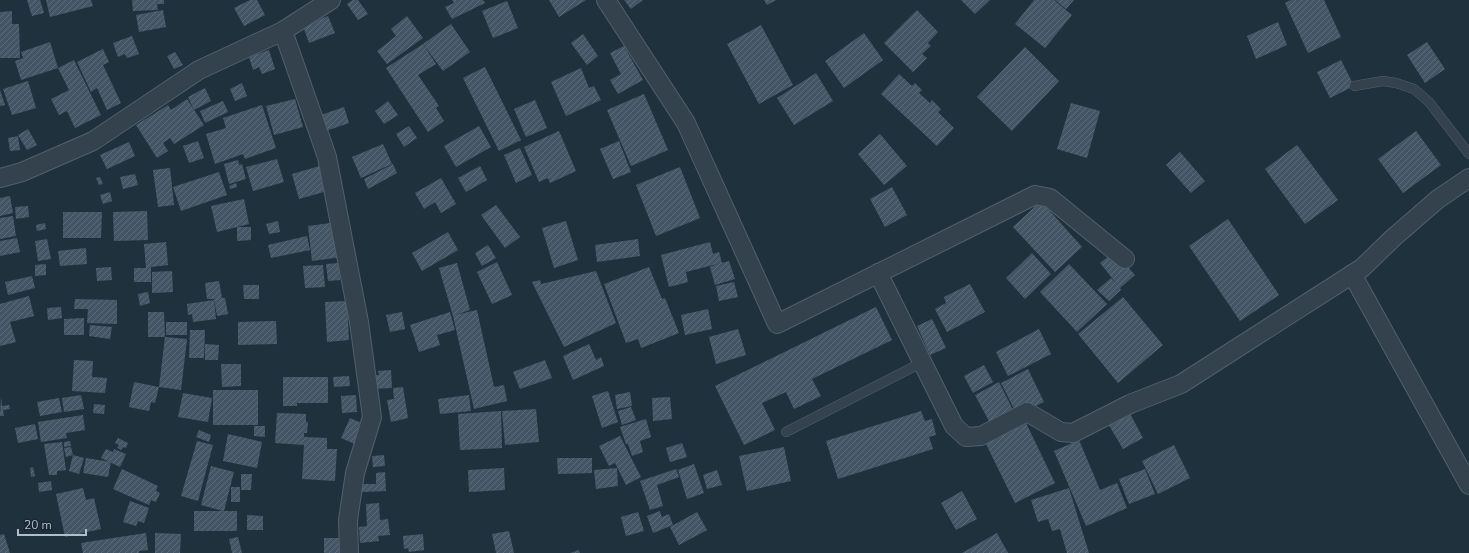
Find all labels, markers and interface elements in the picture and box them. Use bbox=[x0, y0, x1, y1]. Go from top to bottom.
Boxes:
scale bar bbox=[18, 511, 86, 537]
text: 20 m bbox=[24, 517, 52, 533]

